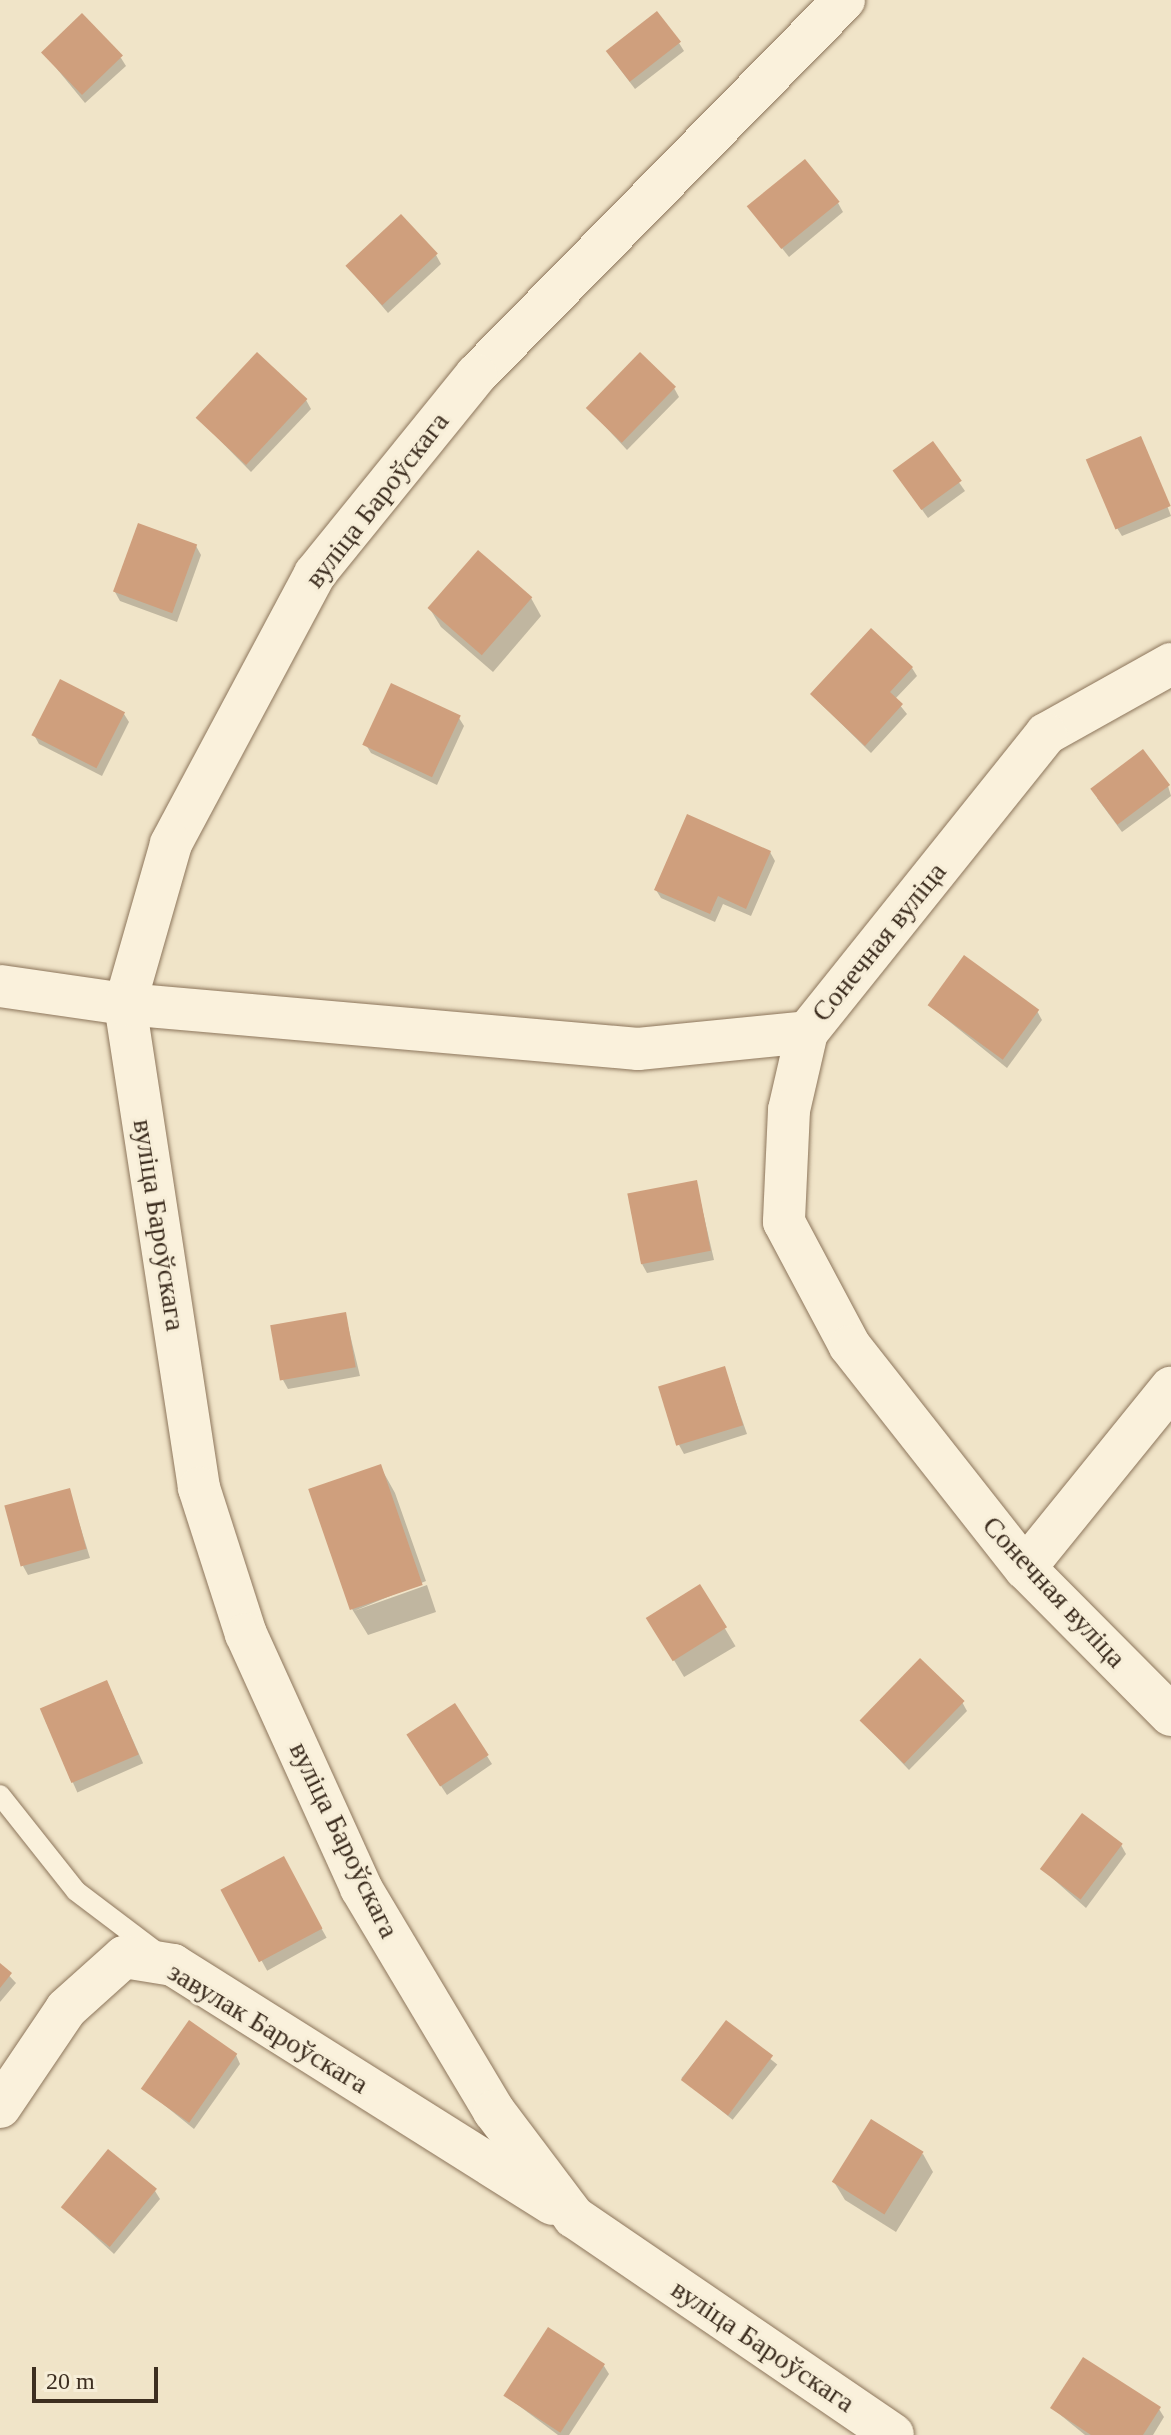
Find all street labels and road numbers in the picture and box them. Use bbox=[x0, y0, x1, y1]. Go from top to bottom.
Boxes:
street label: вуліца Бароўскага bbox=[298, 405, 456, 595]
street label: Сонечная вуліца bbox=[805, 856, 953, 1028]
street label: вуліца Бароўскага bbox=[126, 1117, 192, 1333]
street label: Сонечная вуліца bbox=[975, 1509, 1133, 1675]
street label: вуліца Бароўскага bbox=[282, 1737, 406, 1943]
street label: завулак Бароўскага bbox=[162, 1955, 374, 2101]
street label: вуліца Бароўскага bbox=[665, 2272, 861, 2420]

